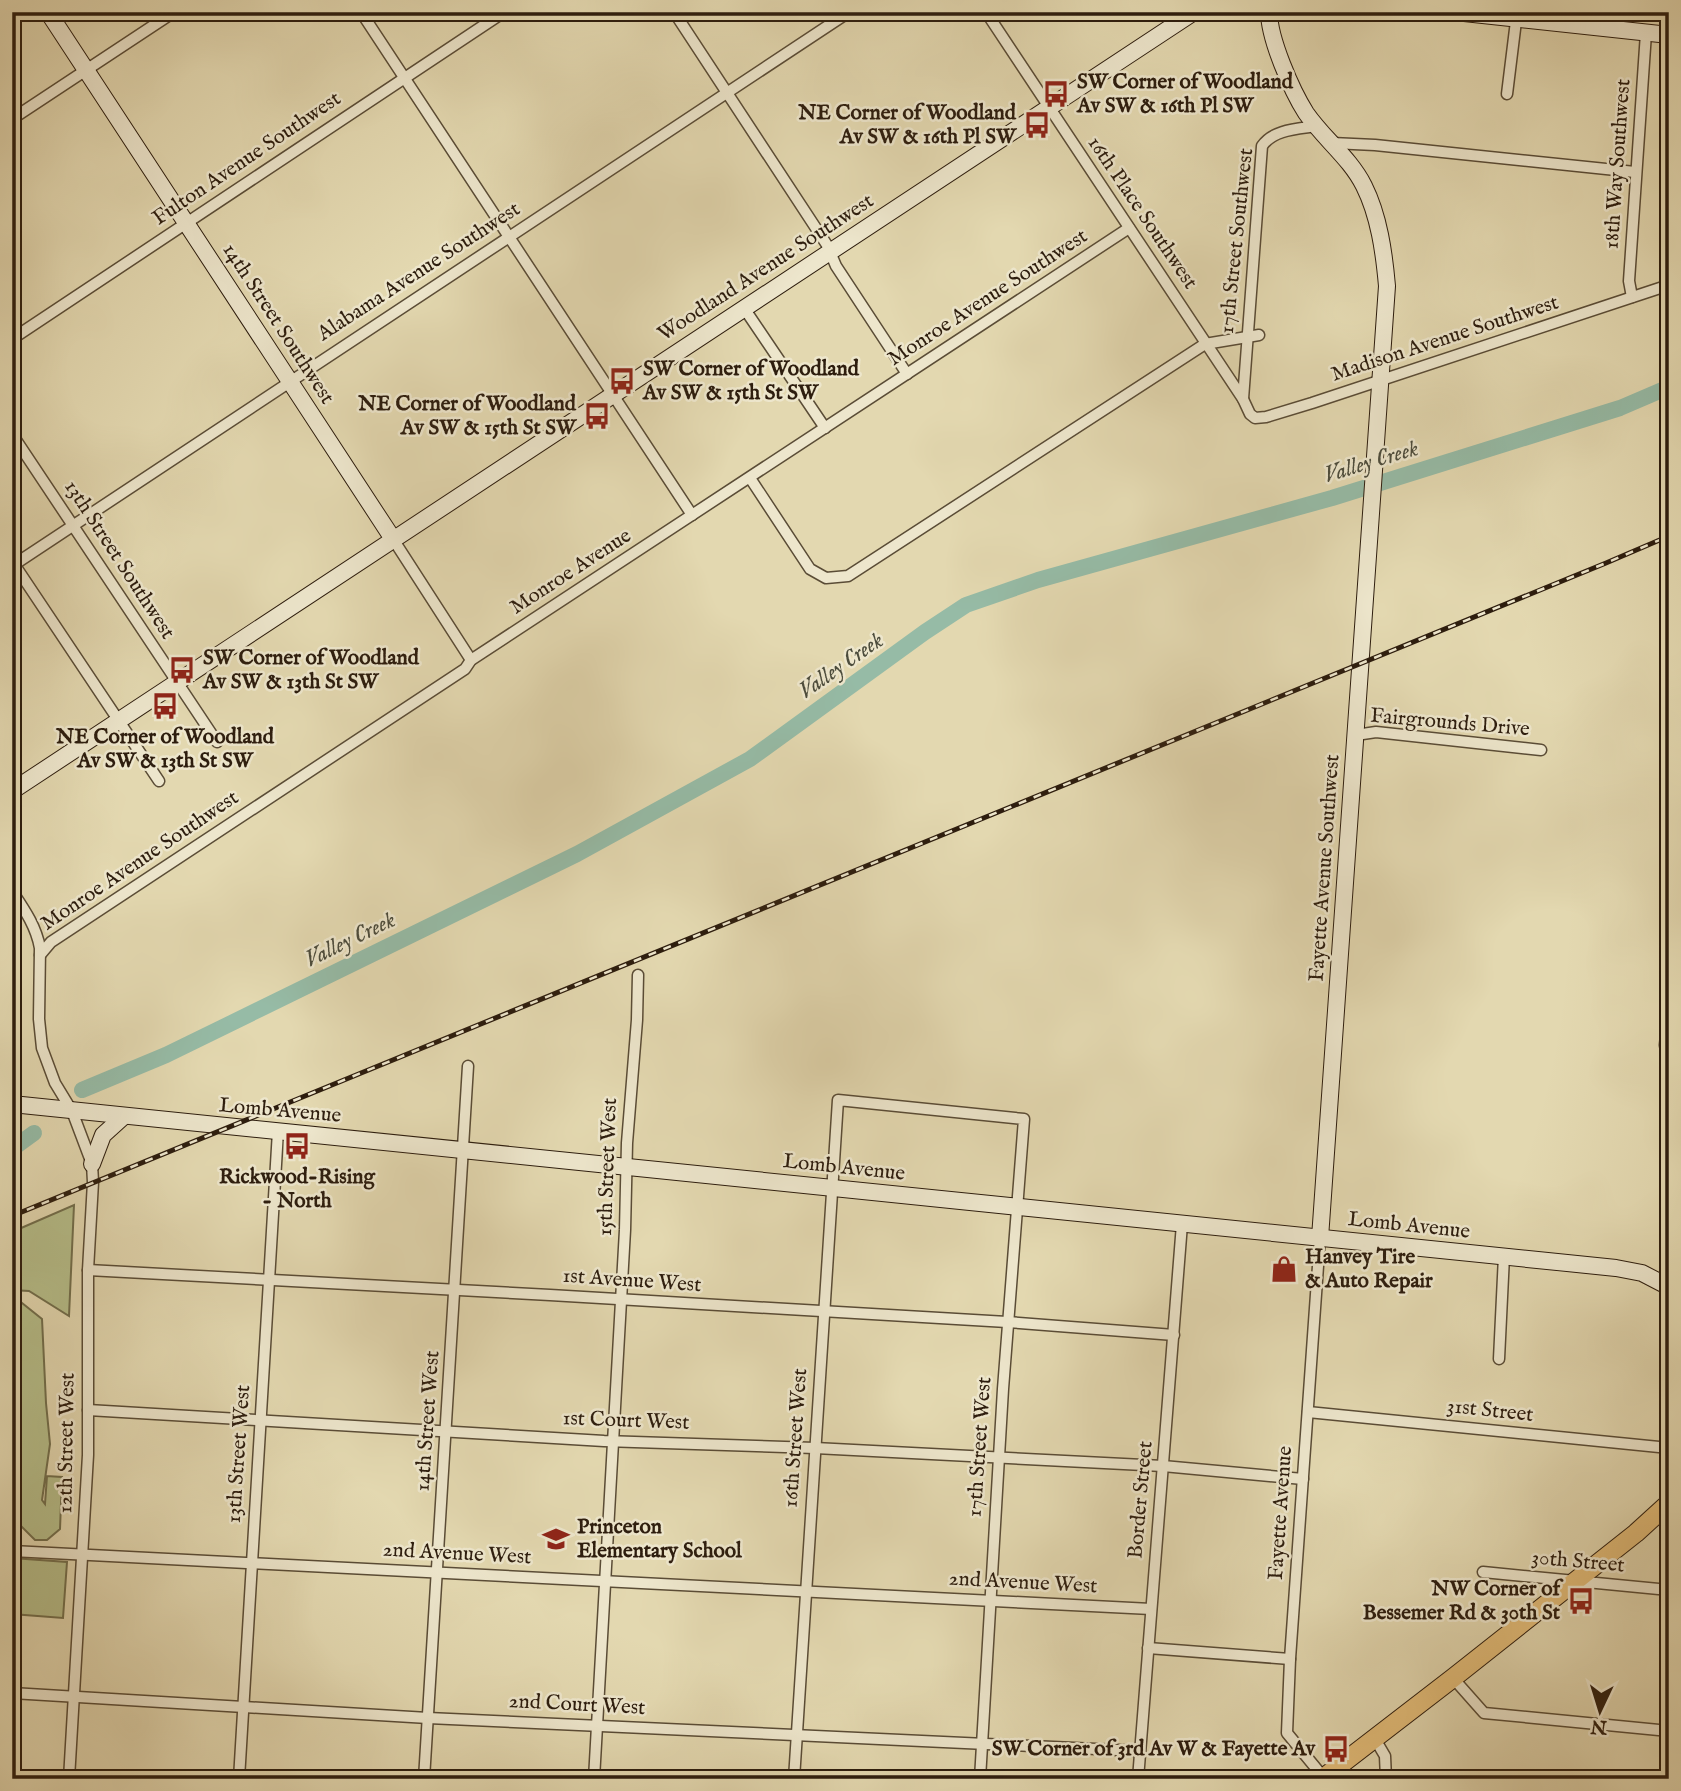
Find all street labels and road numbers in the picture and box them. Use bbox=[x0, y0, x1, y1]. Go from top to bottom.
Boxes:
street label: 18th Way Southwest bbox=[1599, 78, 1637, 250]
street label: Fulton Avenue Southwest bbox=[148, 86, 346, 232]
street label: 16th Place Southwest bbox=[1081, 131, 1203, 295]
street label: 17th Street Southwest bbox=[1214, 147, 1260, 335]
street label: Woodland Avenue Southwest bbox=[653, 188, 879, 348]
street label: Alabama Avenue Southwest bbox=[311, 196, 526, 348]
street label: Monroe Avenue Southwest bbox=[883, 223, 1093, 373]
street label: 14th Street Southwest bbox=[216, 238, 340, 410]
street label: Madison Avenue Southwest bbox=[1328, 289, 1562, 389]
street label: 13th Street Southwest bbox=[57, 475, 181, 645]
street label: Monroe Avenue bbox=[505, 523, 637, 621]
street label: Fairgrounds Drive bbox=[1369, 703, 1531, 743]
street label: Fayette Avenue Southwest bbox=[1304, 753, 1346, 983]
street label: Monroe Avenue Southwest bbox=[36, 785, 244, 937]
street label: Lomb Avenue bbox=[218, 1092, 343, 1130]
street label: 15th Street West bbox=[592, 1097, 624, 1237]
street label: Lomb Avenue bbox=[782, 1148, 907, 1188]
street label: Lomb Avenue bbox=[1347, 1206, 1472, 1246]
street label: 1st Avenue West bbox=[562, 1263, 702, 1299]
street label: 14th Street West bbox=[410, 1350, 446, 1492]
street label: 16th Street West bbox=[778, 1367, 814, 1509]
street label: 12th Street West bbox=[52, 1372, 82, 1514]
street label: 17th Street West bbox=[962, 1376, 998, 1518]
street label: 13th Street West bbox=[221, 1384, 257, 1524]
street label: 31st Street bbox=[1445, 1393, 1535, 1429]
street label: 1st Court West bbox=[562, 1405, 690, 1437]
street label: Border Street bbox=[1122, 1440, 1160, 1560]
street label: Fayette Avenue bbox=[1263, 1445, 1299, 1581]
street label: 2nd Avenue West bbox=[382, 1537, 532, 1571]
street label: 30th Street bbox=[1530, 1544, 1626, 1580]
street label: 2nd Avenue West bbox=[948, 1566, 1098, 1600]
street label: 2nd Court West bbox=[508, 1688, 646, 1722]

